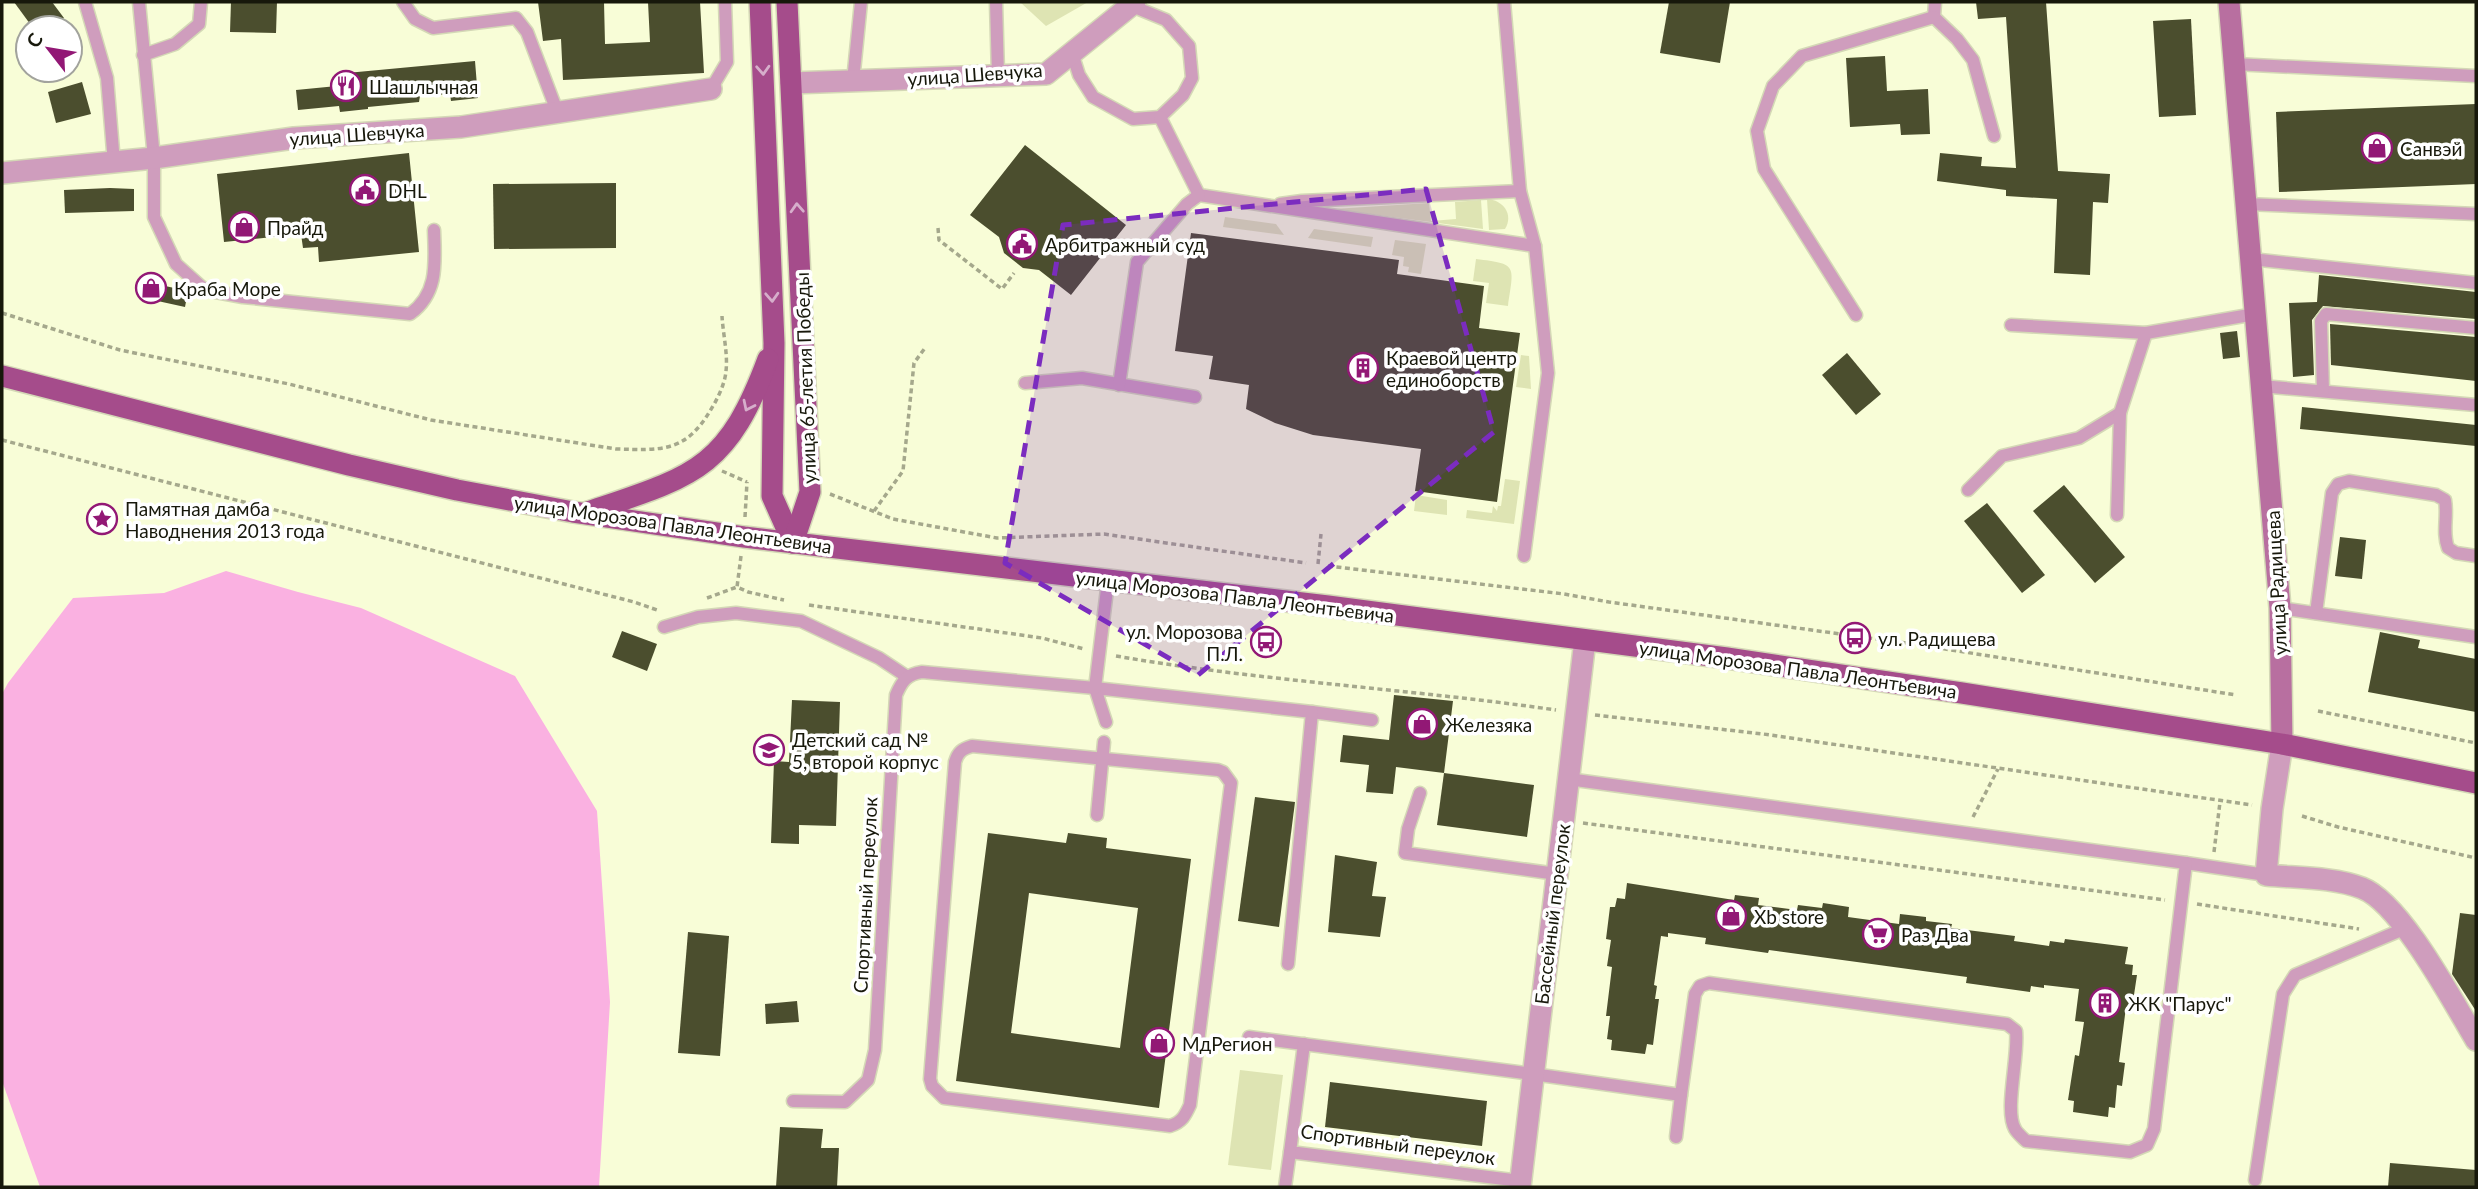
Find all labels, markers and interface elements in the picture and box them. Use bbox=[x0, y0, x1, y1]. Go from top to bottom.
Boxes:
north arrow bbox=[14, 14, 84, 84]
text: С bbox=[21, 28, 47, 51]
street label: улица Шевчука bbox=[907, 58, 1043, 90]
one-way arrow bbox=[756, 65, 771, 76]
restaurant icon: Шашлычная bbox=[329, 69, 363, 103]
place label: Шашлычная bbox=[369, 75, 478, 98]
street label: улица Шевчука bbox=[289, 118, 425, 150]
shop icon: Санвэй bbox=[2360, 131, 2394, 165]
place label: Санвэй bbox=[2400, 137, 2462, 160]
public building icon: DHL bbox=[348, 173, 382, 207]
place label: DHL bbox=[388, 179, 427, 202]
one-way arrow bbox=[790, 202, 805, 213]
shop icon: Прайд bbox=[227, 210, 261, 244]
place label: Прайд bbox=[267, 216, 324, 239]
public building icon: Арбитражный суд bbox=[1005, 227, 1039, 261]
place label: Арбитражный суд bbox=[1045, 233, 1205, 256]
shop icon: Краба Море bbox=[134, 271, 168, 305]
street label: улица 65-летия Победы bbox=[790, 272, 820, 484]
place label: Краба Море bbox=[174, 277, 281, 300]
one-way arrow bbox=[764, 292, 779, 303]
place label: Краевой центр единоборств bbox=[1386, 346, 1517, 391]
building icon: Краевой центр единоборств bbox=[1346, 351, 1380, 385]
one-way arrow bbox=[743, 399, 757, 411]
street label: улица Морозова Павла Леонтьевича bbox=[513, 490, 833, 558]
place label: Памятная дамба Наводнения 2013 года bbox=[125, 497, 325, 542]
place icon: Памятная дамба Наводнения 2013 года bbox=[85, 502, 119, 536]
street label: улица Радищева bbox=[2261, 510, 2291, 656]
street label: улица Морозова Павла Леонтьевича bbox=[1075, 565, 1395, 627]
place label: ул. Морозова П.Л. bbox=[1126, 620, 1243, 665]
bus stop icon: ул. Радищева bbox=[1838, 621, 1872, 655]
bus stop icon: ул. Морозова П.Л. bbox=[1249, 625, 1283, 659]
place label: ул. Радищева bbox=[1878, 627, 1996, 650]
street label: улица Морозова Павла Леонтьевича bbox=[1638, 635, 1958, 703]
shop icon: Железяка bbox=[1405, 707, 1439, 741]
place label: Железяка bbox=[1445, 713, 1532, 736]
place label: Детский сад № 5, второй корпус bbox=[792, 728, 939, 773]
school or university icon: Детский сад № 5, второй корпус bbox=[752, 733, 786, 767]
street label: Спортивный переулок bbox=[848, 796, 882, 994]
street label: Бассейный переулок bbox=[1529, 822, 1575, 1006]
shop icon: Xb store bbox=[1714, 899, 1748, 933]
place label: Xb store bbox=[1754, 905, 1824, 928]
supermarket icon: Раз Два bbox=[1861, 917, 1895, 951]
place label: Раз Два bbox=[1901, 923, 1969, 946]
building icon: ЖК "Парус" bbox=[2088, 986, 2122, 1020]
place label: ЖК "Парус" bbox=[2128, 992, 2232, 1015]
shop icon: МдРегион bbox=[1142, 1026, 1176, 1060]
place label: МдРегион bbox=[1182, 1032, 1272, 1055]
street label: Спортивный переулок bbox=[1299, 1119, 1497, 1169]

